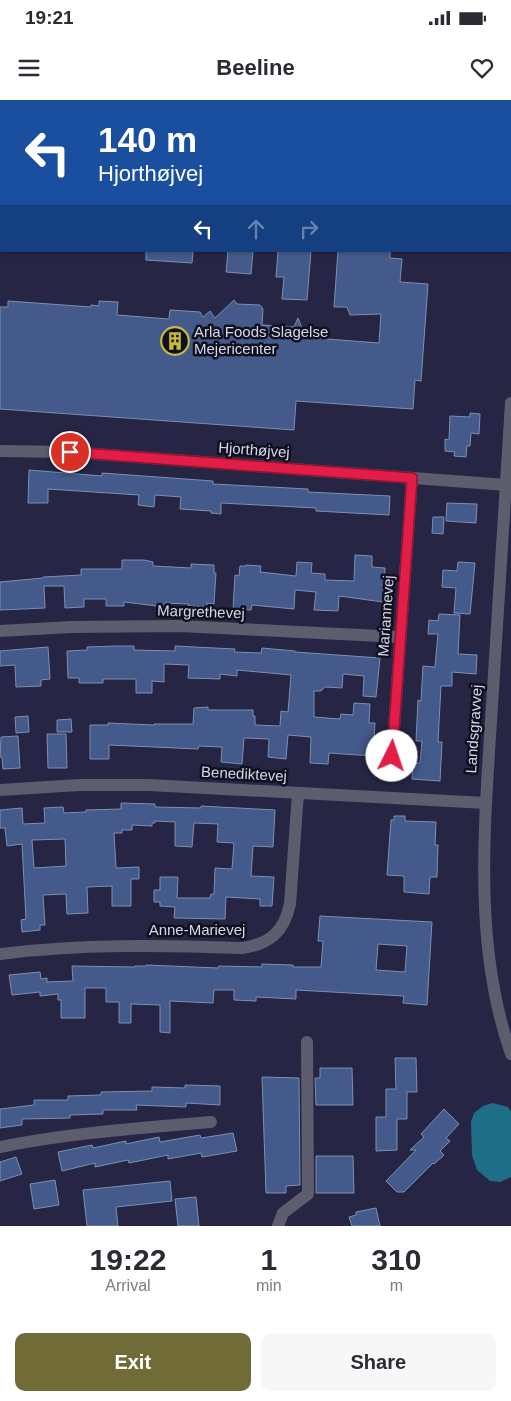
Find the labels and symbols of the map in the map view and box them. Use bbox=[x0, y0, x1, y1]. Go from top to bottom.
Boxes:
place label: Arla Foods Slagelse Mejericenter bbox=[194, 323, 328, 357]
building icon: Arla Foods Slagelse Mejericenter bbox=[160, 326, 190, 356]
pin bbox=[49, 431, 91, 473]
street label: Hjorthøjvej bbox=[218, 439, 290, 460]
street label: Mariannevej bbox=[374, 575, 397, 657]
street label: Margrethevej bbox=[157, 601, 245, 622]
street label: Landsgravvej bbox=[462, 684, 485, 774]
position arrow bbox=[365, 729, 417, 781]
street label: Benediktevej bbox=[201, 763, 287, 784]
street label: Anne-Marievej bbox=[149, 921, 245, 938]

